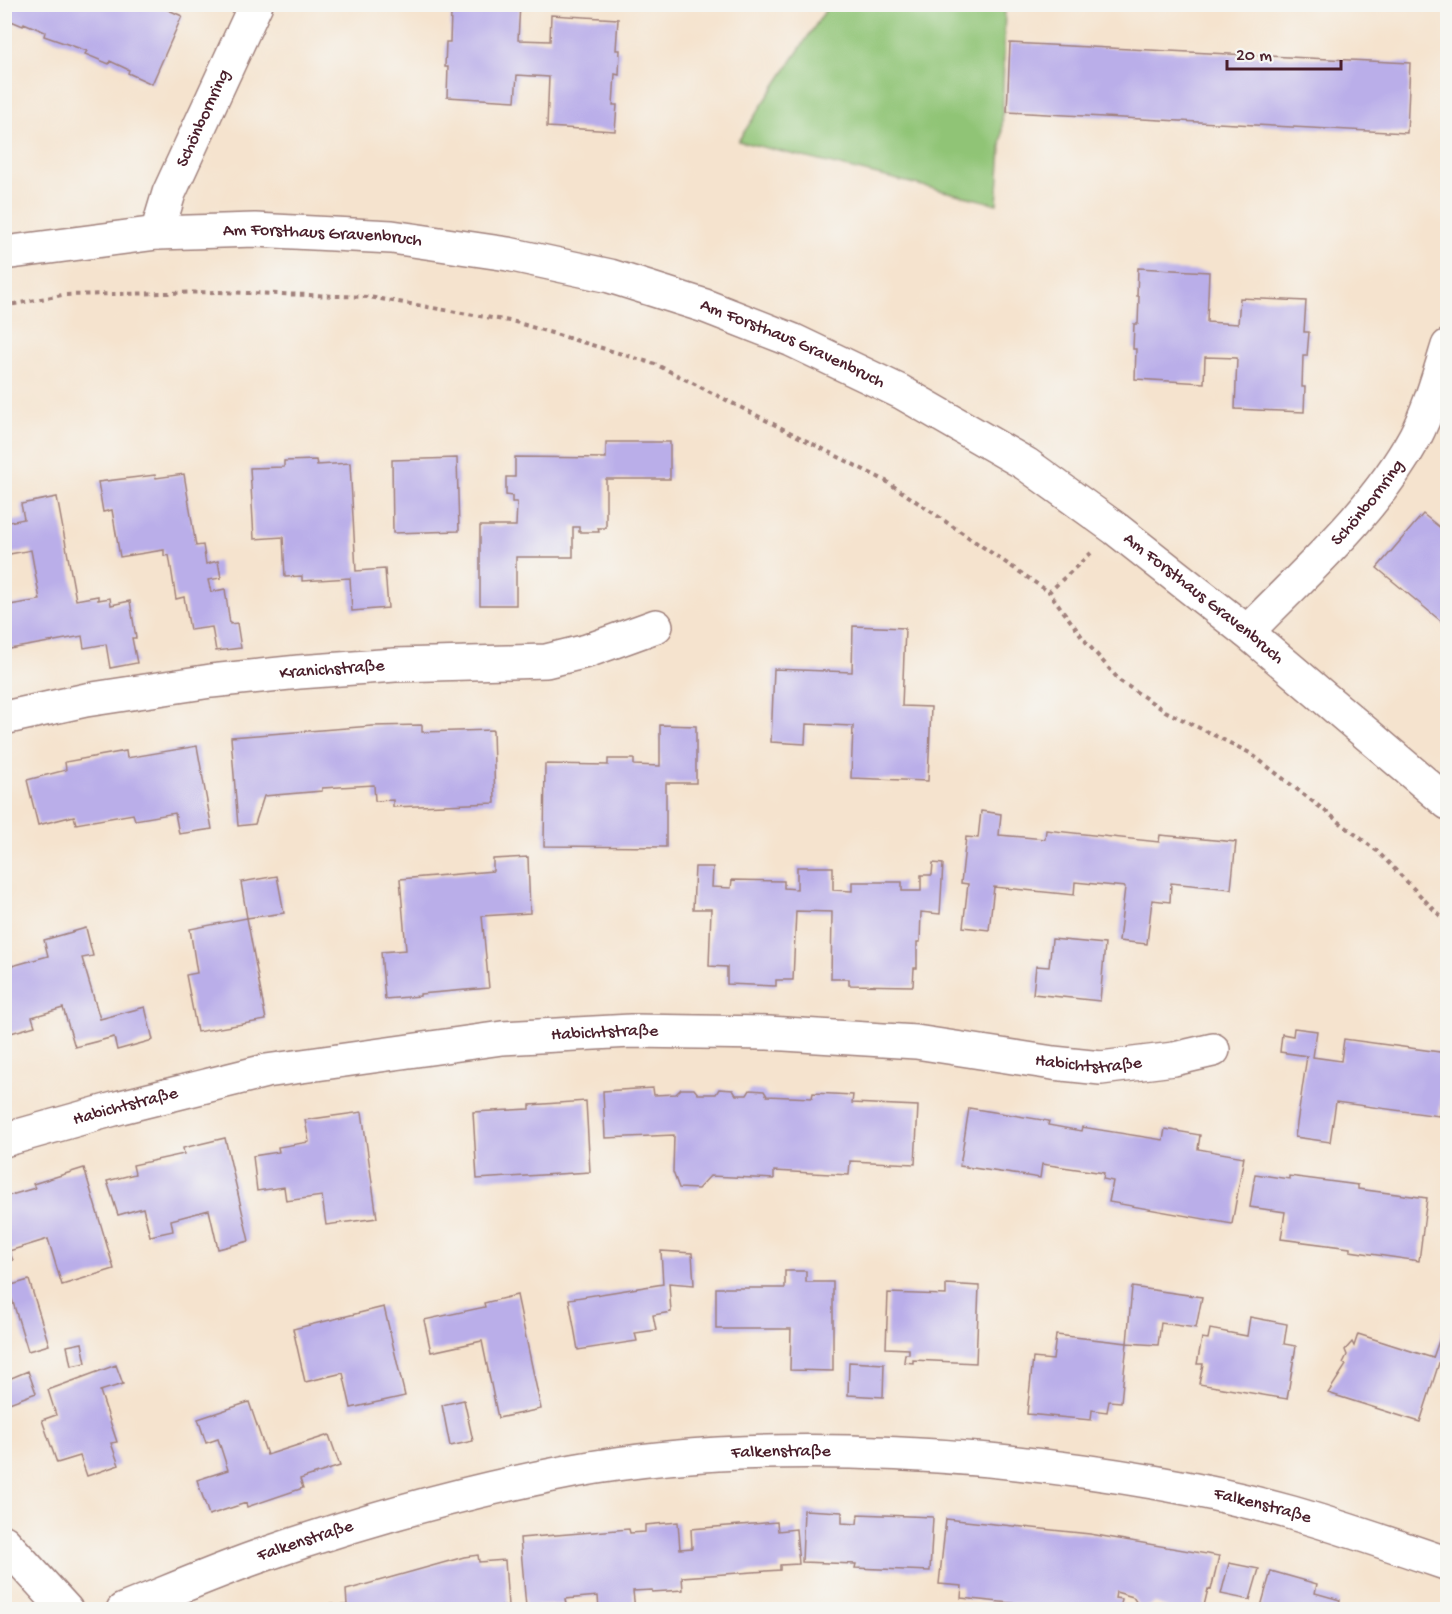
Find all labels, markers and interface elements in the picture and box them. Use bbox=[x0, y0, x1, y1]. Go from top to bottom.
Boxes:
scale bar bbox=[1227, 33, 1341, 71]
text: 20 m bbox=[1236, 46, 1272, 67]
street label: Schönbornring bbox=[172, 66, 235, 170]
street label: Am Forsthaus Gravenbruch bbox=[223, 219, 424, 252]
street label: Am Forsthaus Gravenbruch bbox=[697, 295, 888, 393]
street label: Schönbornring bbox=[1327, 456, 1409, 550]
street label: Am Forsthaus Gravenbruch bbox=[1119, 528, 1288, 669]
street label: Kranichstraße bbox=[279, 655, 386, 684]
street label: Habichtstraße bbox=[550, 1020, 659, 1046]
street label: Habichtstraße bbox=[1034, 1050, 1144, 1079]
street label: Habichtstraße bbox=[71, 1083, 181, 1130]
street label: Falkenstraße bbox=[730, 1441, 832, 1464]
street label: Falkenstraße bbox=[1211, 1483, 1314, 1529]
street label: Falkenstraße bbox=[254, 1515, 356, 1567]

